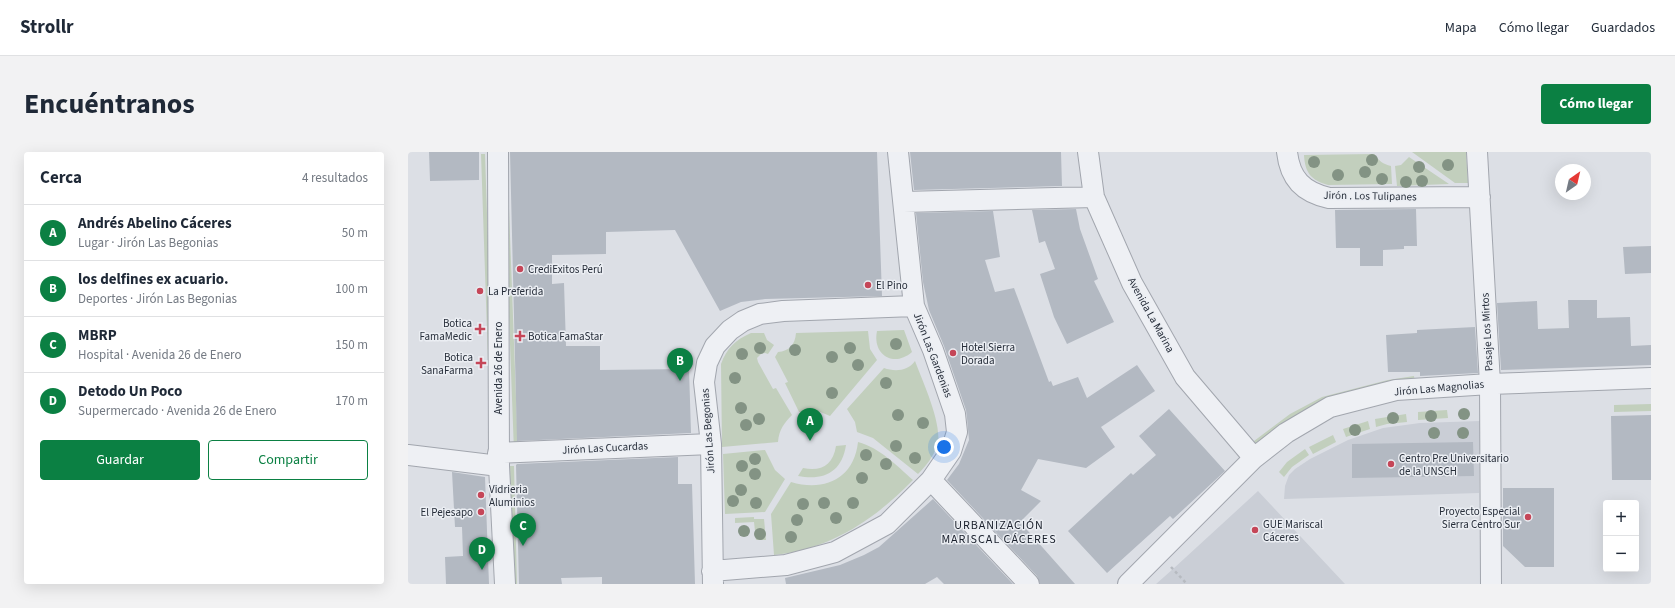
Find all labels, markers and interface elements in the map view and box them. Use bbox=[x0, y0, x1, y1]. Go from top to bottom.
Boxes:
text: Strollr bbox=[20, 14, 74, 41]
text: Mapa bbox=[1445, 18, 1477, 38]
text: Cómo llegar bbox=[1499, 18, 1569, 38]
text: Guardados bbox=[1591, 18, 1655, 38]
text: Encuéntranos bbox=[24, 84, 195, 124]
button: Cómo llegar bbox=[1541, 84, 1651, 124]
north arrow bbox=[1555, 164, 1591, 200]
text: Cerca bbox=[40, 166, 82, 190]
text: 4 resultados bbox=[302, 169, 368, 187]
street label: Jirón . Los Tulipanes bbox=[1323, 188, 1417, 204]
text: Andrés Abelino Cáceres bbox=[78, 213, 232, 234]
text: A bbox=[49, 224, 57, 242]
text: 50 m bbox=[342, 224, 368, 242]
text: Lugar · Jirón Las Begonias bbox=[78, 234, 218, 252]
place label: CrediExitos Perú bbox=[528, 262, 603, 277]
marker: CrediExitos Perú bbox=[515, 264, 525, 274]
text: los delfines ex acuario. bbox=[78, 269, 228, 290]
street label: Avenida La Marina bbox=[1124, 275, 1178, 355]
place label: El Pino bbox=[876, 278, 908, 293]
text: B bbox=[49, 280, 57, 298]
text: 100 m bbox=[335, 280, 368, 298]
marker: El Pino bbox=[863, 280, 873, 290]
place label: La Preferida bbox=[488, 284, 543, 299]
marker: La Preferida bbox=[475, 286, 485, 296]
text: Deportes · Jirón Las Begonias bbox=[78, 290, 237, 308]
street label: Pasaje Los Mirtos bbox=[1477, 292, 1497, 372]
street label: Jirón Las Gardenias bbox=[910, 310, 956, 400]
place label: Botica FamaMedic bbox=[419, 316, 472, 344]
street label: Avenida 26 de Enero bbox=[491, 322, 506, 414]
marker: Botica FamaMedic bbox=[475, 324, 485, 334]
text: MBRP bbox=[78, 325, 117, 346]
place label: Botica FamaStar bbox=[528, 329, 603, 344]
marker: Botica FamaStar bbox=[515, 331, 525, 341]
text: C bbox=[49, 336, 57, 354]
text: 150 m bbox=[335, 336, 368, 354]
place label: Hotel Sierra Dorada bbox=[961, 340, 1015, 368]
text: Hospital · Avenida 26 de Enero bbox=[78, 346, 242, 364]
pin: B bbox=[667, 348, 693, 381]
marker: Hotel Sierra Dorada bbox=[948, 348, 958, 358]
place label: Botica SanaFarma bbox=[421, 350, 473, 378]
marker: Botica SanaFarma bbox=[476, 358, 486, 368]
street label: Jirón Las Magnolias bbox=[1393, 377, 1485, 399]
text: Detodo Un Poco bbox=[78, 381, 182, 402]
street label: Jirón Las Begonias bbox=[698, 387, 718, 474]
text: D bbox=[49, 392, 57, 410]
text: 170 m bbox=[335, 392, 368, 410]
text: Supermercado · Avenida 26 de Enero bbox=[78, 402, 277, 420]
pin: A bbox=[797, 408, 823, 441]
your location bbox=[934, 437, 954, 457]
street label: Jirón Las Cucardas bbox=[562, 438, 649, 458]
button: Guardar bbox=[40, 440, 200, 480]
button: Compartir bbox=[208, 440, 368, 480]
place label: Centro Pre Universitario de la UNSCH bbox=[1399, 451, 1509, 479]
marker: Centro Pre Universitario de la UNSCH bbox=[1386, 459, 1396, 469]
place label: Vidrieria Aluminios bbox=[489, 482, 535, 510]
marker: Vidrieria Aluminios bbox=[476, 490, 486, 500]
map controls bbox=[1603, 500, 1639, 572]
button: + bbox=[1603, 500, 1639, 536]
place label: Proyecto Especial Sierra Centro Sur bbox=[1439, 504, 1520, 532]
place label: El Pejesapo bbox=[420, 505, 473, 520]
marker: El Pejesapo bbox=[476, 507, 486, 517]
marker: Proyecto Especial Sierra Centro Sur bbox=[1523, 512, 1533, 522]
pin: C bbox=[510, 513, 536, 546]
district label: URBANIZACIÓN MARISCAL CÁCERES bbox=[941, 517, 1057, 548]
place label: GUE Mariscal Cáceres bbox=[1263, 517, 1323, 545]
marker: GUE Mariscal Cáceres bbox=[1250, 525, 1260, 535]
button: − bbox=[1603, 536, 1639, 572]
pin: D bbox=[469, 537, 495, 570]

